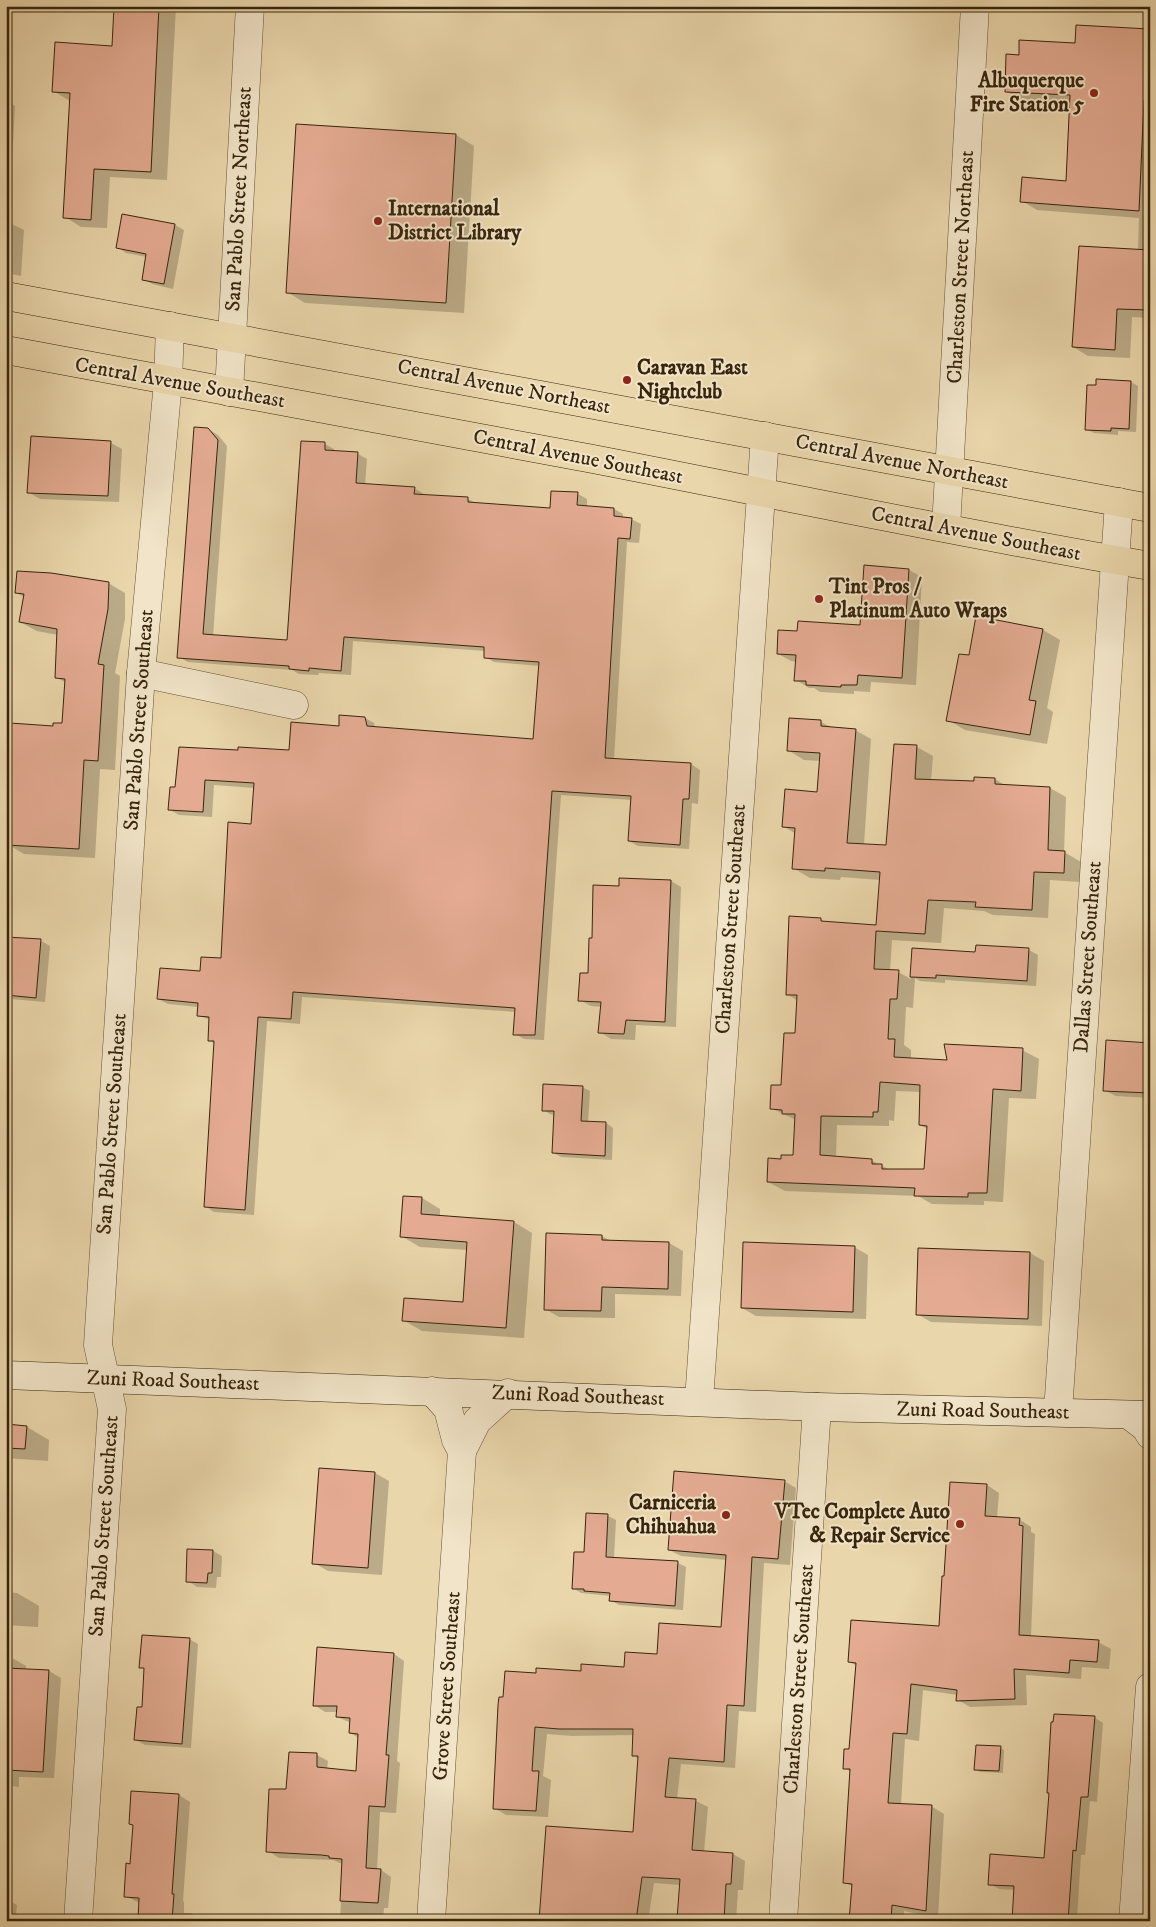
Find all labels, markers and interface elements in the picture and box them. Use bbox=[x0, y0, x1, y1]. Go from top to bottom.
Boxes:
place label: Albuquerque Fire Station 5 bbox=[970, 68, 1085, 118]
street label: San Pablo Street Northeast bbox=[220, 86, 258, 312]
marker: Albuquerque Fire Station 5 bbox=[1088, 87, 1100, 99]
street label: Charleston Street Northeast bbox=[942, 149, 980, 384]
place label: International District Library bbox=[388, 196, 522, 246]
marker: International District Library bbox=[372, 215, 384, 227]
street label: Central Avenue Southeast bbox=[73, 352, 288, 414]
street label: Central Avenue Northeast bbox=[395, 354, 613, 420]
place label: Caravan East Nightclub bbox=[637, 355, 748, 405]
marker: Caravan East Nightclub bbox=[621, 374, 633, 386]
street label: Central Avenue Southeast bbox=[471, 424, 685, 490]
street label: Central Avenue Northeast bbox=[793, 429, 1011, 495]
street label: Central Avenue Southeast bbox=[869, 501, 1083, 567]
place label: Tint Pros / Platinum Auto Wraps bbox=[828, 574, 1007, 624]
marker: Tint Pros / Platinum Auto Wraps bbox=[813, 593, 825, 605]
street label: San Pablo Street Southeast bbox=[118, 608, 160, 832]
street label: Charleston Street Southeast bbox=[710, 803, 752, 1035]
street label: Dallas Street Southeast bbox=[1068, 860, 1108, 1054]
street label: San Pablo Street Southeast bbox=[91, 1012, 133, 1236]
street label: Zuni Road Southeast bbox=[86, 1365, 260, 1397]
street label: Zuni Road Southeast bbox=[491, 1380, 665, 1412]
street label: Zuni Road Southeast bbox=[896, 1396, 1070, 1426]
street label: San Pablo Street Southeast bbox=[83, 1414, 125, 1638]
place label: Carniceria Chihuahua bbox=[626, 1490, 717, 1540]
place label: VTec Complete Auto & Repair Service bbox=[774, 1499, 950, 1549]
marker: Carniceria Chihuahua bbox=[720, 1509, 732, 1521]
marker: VTec Complete Auto & Repair Service bbox=[954, 1518, 966, 1530]
street label: Charleston Street Southeast bbox=[778, 1563, 820, 1795]
street label: Grove Street Southeast bbox=[427, 1590, 467, 1782]

